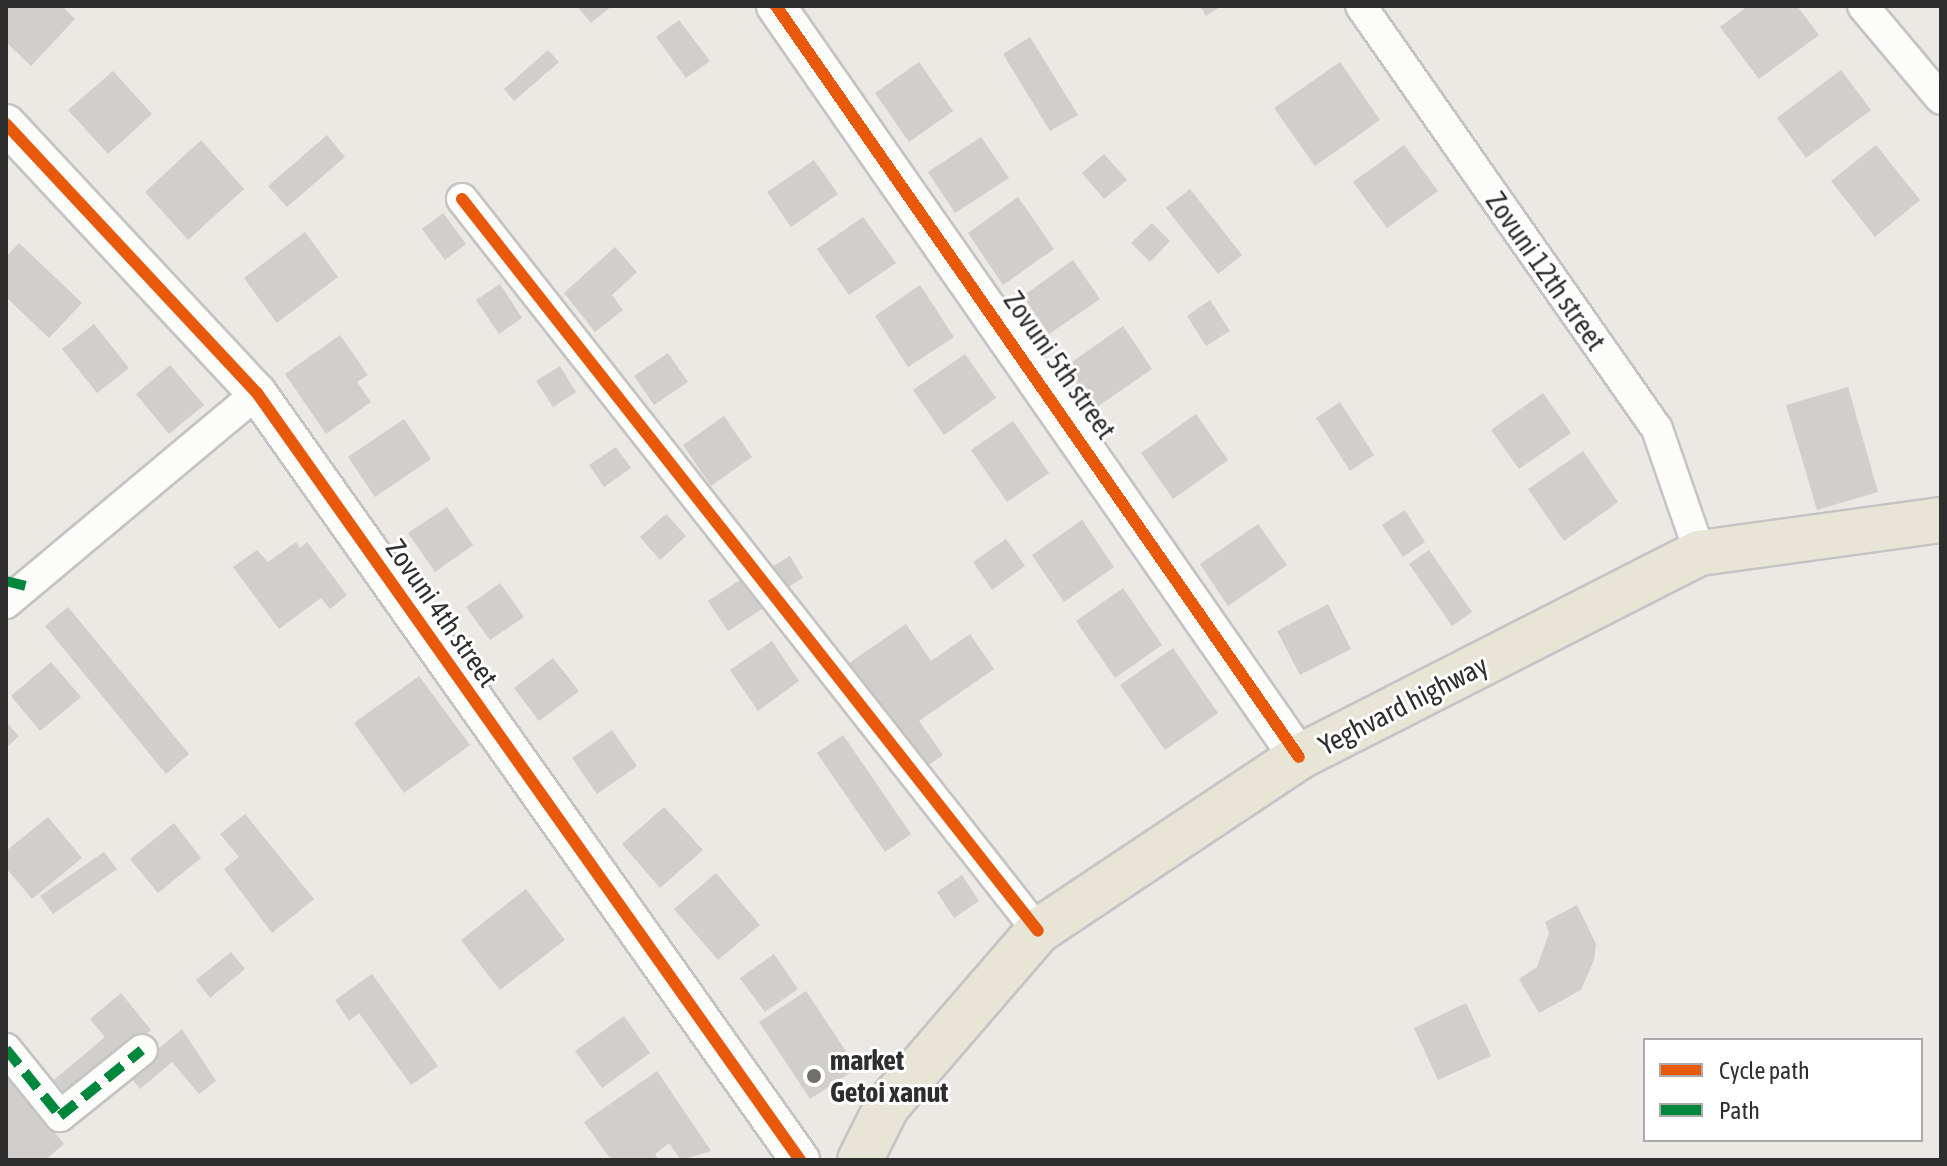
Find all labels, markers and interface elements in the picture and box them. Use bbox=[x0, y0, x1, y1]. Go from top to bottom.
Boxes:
street label: Zovuni 12th street bbox=[1479, 185, 1613, 357]
street label: Zovuni 5th street bbox=[997, 285, 1123, 445]
street label: Zovuni 4th street bbox=[379, 533, 505, 693]
street label: Yeghvard highway bbox=[1313, 648, 1493, 762]
legend bbox=[1643, 1038, 1923, 1142]
place label: market Getoi xanut bbox=[830, 1043, 948, 1109]
text: Cycle path bbox=[1719, 1057, 1810, 1084]
marker: market Getoi xanut bbox=[805, 1067, 823, 1085]
text: Path bbox=[1719, 1097, 1760, 1124]

